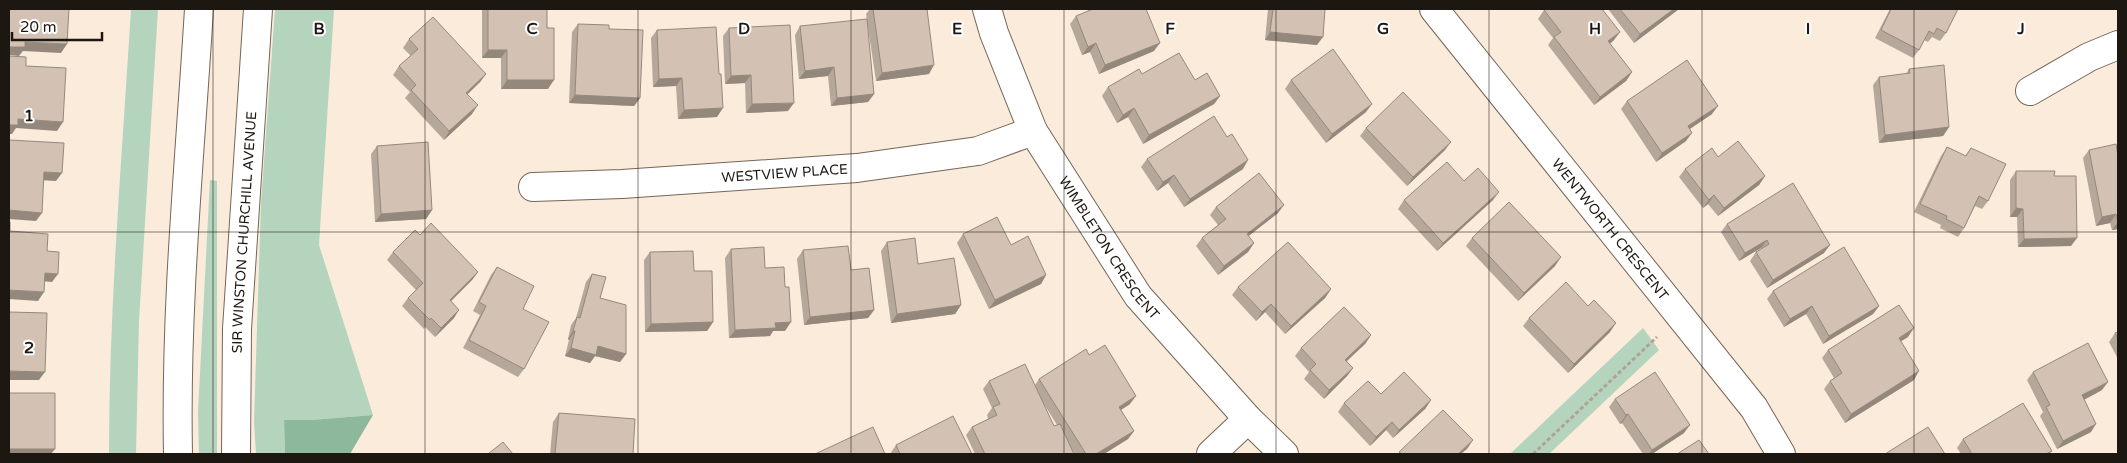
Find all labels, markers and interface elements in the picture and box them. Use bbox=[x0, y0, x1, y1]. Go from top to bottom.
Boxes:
scale bar bbox=[12, 10, 102, 42]
text: 20 m bbox=[20, 18, 57, 36]
text: B bbox=[313, 19, 325, 39]
text: C bbox=[526, 19, 538, 39]
text: D bbox=[738, 19, 750, 39]
text: E bbox=[952, 19, 962, 39]
text: F bbox=[1165, 19, 1175, 39]
text: G bbox=[1377, 19, 1389, 39]
text: H bbox=[1589, 19, 1601, 39]
text: I bbox=[1806, 19, 1810, 39]
text: J bbox=[2016, 19, 2025, 39]
text: 1 bbox=[24, 106, 34, 126]
street label: SIR WINSTON CHURCHILL AVENUE bbox=[228, 111, 260, 353]
street label: WENTWORTH CRESCENT bbox=[1548, 155, 1673, 304]
street label: WESTVIEW PLACE bbox=[721, 160, 848, 186]
street label: WIMBLETON CRESCENT bbox=[1055, 173, 1163, 323]
text: 2 bbox=[24, 338, 34, 358]

